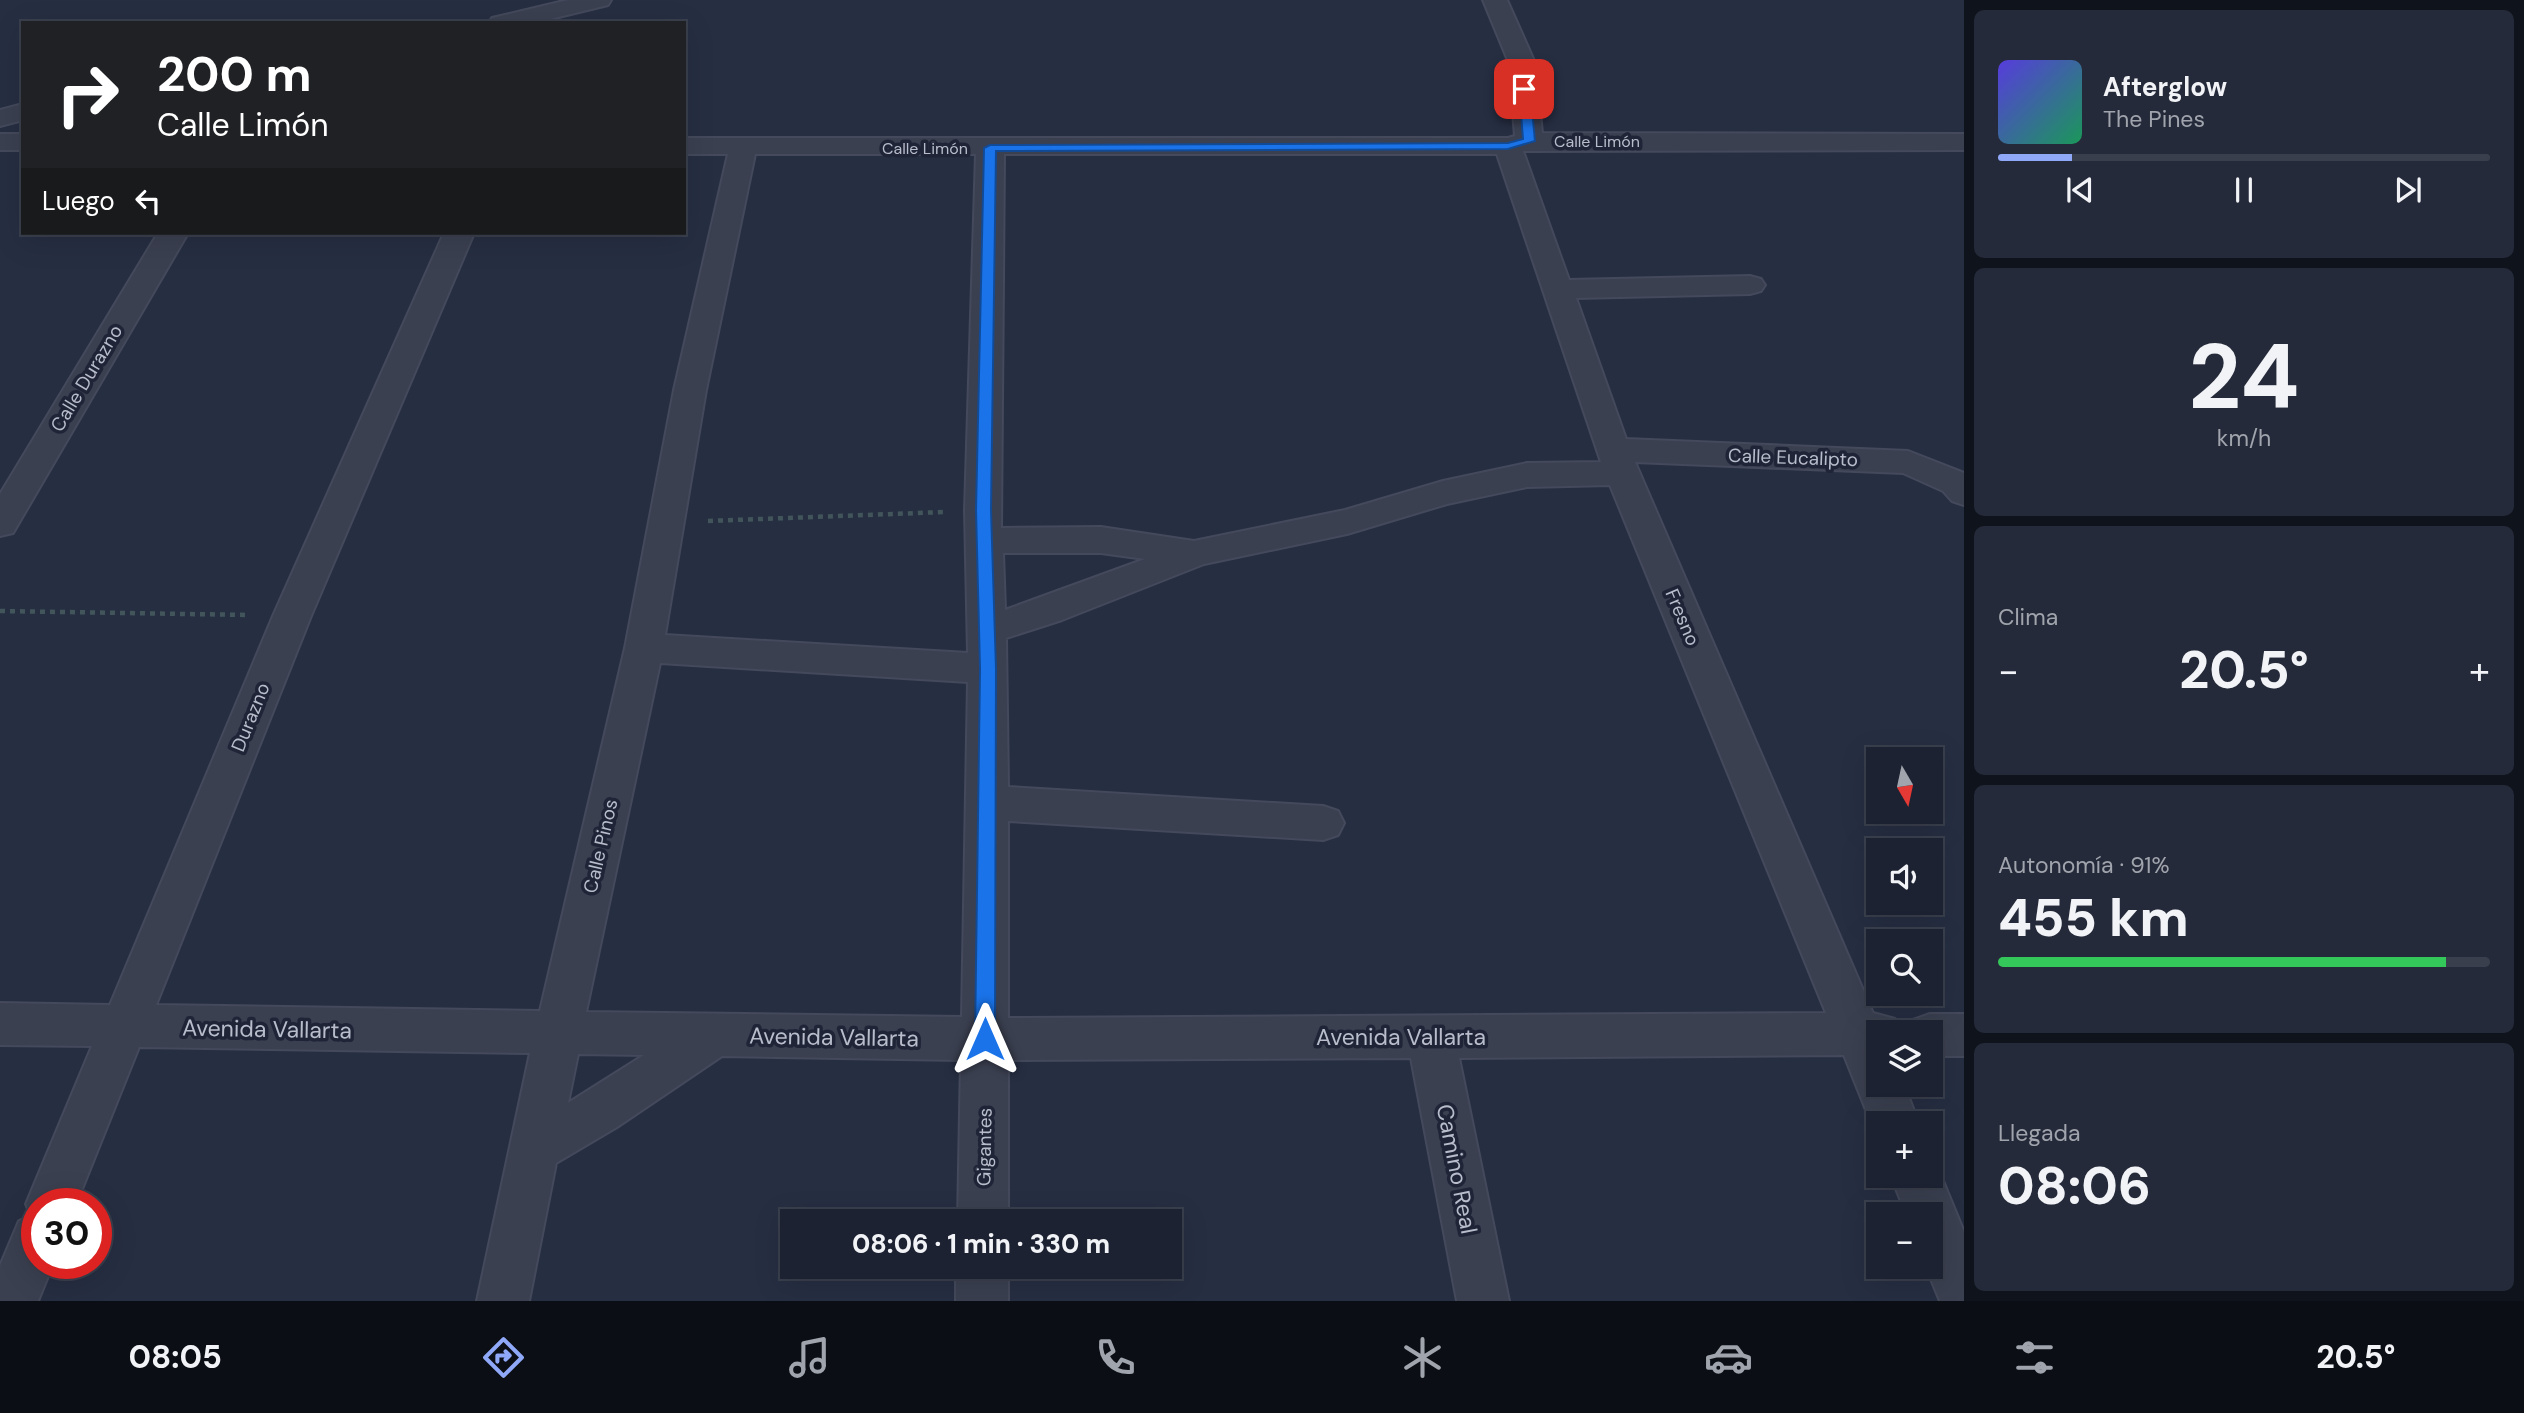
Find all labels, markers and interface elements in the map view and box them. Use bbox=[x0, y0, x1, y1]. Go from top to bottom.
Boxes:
text: 200 m bbox=[157, 42, 312, 106]
icon: right bbox=[42, 49, 133, 140]
pin bbox=[1494, 59, 1554, 119]
icon: arrive bbox=[1505, 70, 1543, 108]
text: Afterglow bbox=[2103, 70, 2227, 104]
text: Calle Limón bbox=[157, 104, 329, 146]
text: The Pines bbox=[2103, 104, 2205, 134]
street label: Calle Limón bbox=[1554, 131, 1640, 152]
street label: Calle Limón bbox=[882, 138, 968, 159]
icon: previous bbox=[2061, 171, 2099, 209]
icon: pause bbox=[2225, 171, 2263, 209]
icon: next bbox=[2389, 171, 2427, 209]
icon: left bbox=[129, 182, 167, 220]
text: Luego bbox=[42, 184, 115, 218]
text: 24 bbox=[2188, 318, 2300, 436]
street label: Calle Durazno bbox=[45, 320, 128, 436]
text: km/h bbox=[2217, 423, 2271, 453]
street label: Calle Eucalipto bbox=[1728, 443, 1858, 472]
street label: Fresno bbox=[1659, 585, 1706, 649]
text: Clima bbox=[1998, 602, 2058, 632]
text: 20.5° bbox=[2179, 636, 2309, 704]
text: − bbox=[1998, 646, 2019, 696]
text: + bbox=[2469, 646, 2490, 696]
street label: Durazno bbox=[225, 679, 276, 755]
north arrow bbox=[1866, 747, 1942, 824]
map controls bbox=[1866, 747, 1943, 1279]
street label: Calle Pinos bbox=[578, 797, 623, 895]
button: sound bbox=[1866, 838, 1943, 915]
text: Autonomía · 91% bbox=[1998, 850, 2170, 880]
text: 455 km bbox=[1998, 884, 2189, 952]
button: search bbox=[1866, 929, 1943, 1006]
position arrow bbox=[948, 1002, 1022, 1076]
street label: Avenida Vallarta bbox=[182, 1013, 352, 1045]
button: layers bbox=[1866, 1020, 1943, 1097]
street label: Avenida Vallarta bbox=[749, 1021, 919, 1053]
street label: Avenida Vallarta bbox=[1316, 1022, 1486, 1052]
street label: Camino Real bbox=[1430, 1102, 1484, 1236]
street label: Gigantes bbox=[971, 1108, 998, 1186]
button: + bbox=[1866, 1111, 1943, 1188]
text: Llegada bbox=[1998, 1118, 2081, 1148]
text: 08:06 bbox=[1998, 1152, 2151, 1220]
speed limit sign: 30 bbox=[21, 1188, 112, 1279]
button: − bbox=[1866, 1202, 1943, 1279]
text: 08:06 · 1 min · 330 m bbox=[852, 1227, 1110, 1261]
icon: directions bbox=[479, 1333, 528, 1382]
icon: music bbox=[785, 1333, 834, 1382]
icon: phone bbox=[1091, 1333, 1140, 1382]
icon: climate bbox=[1398, 1333, 1447, 1382]
icon: car bbox=[1704, 1333, 1753, 1382]
icon: filters bbox=[2010, 1333, 2059, 1382]
text: 08:05 bbox=[129, 1336, 222, 1378]
text: 20.5° bbox=[2316, 1336, 2395, 1378]

